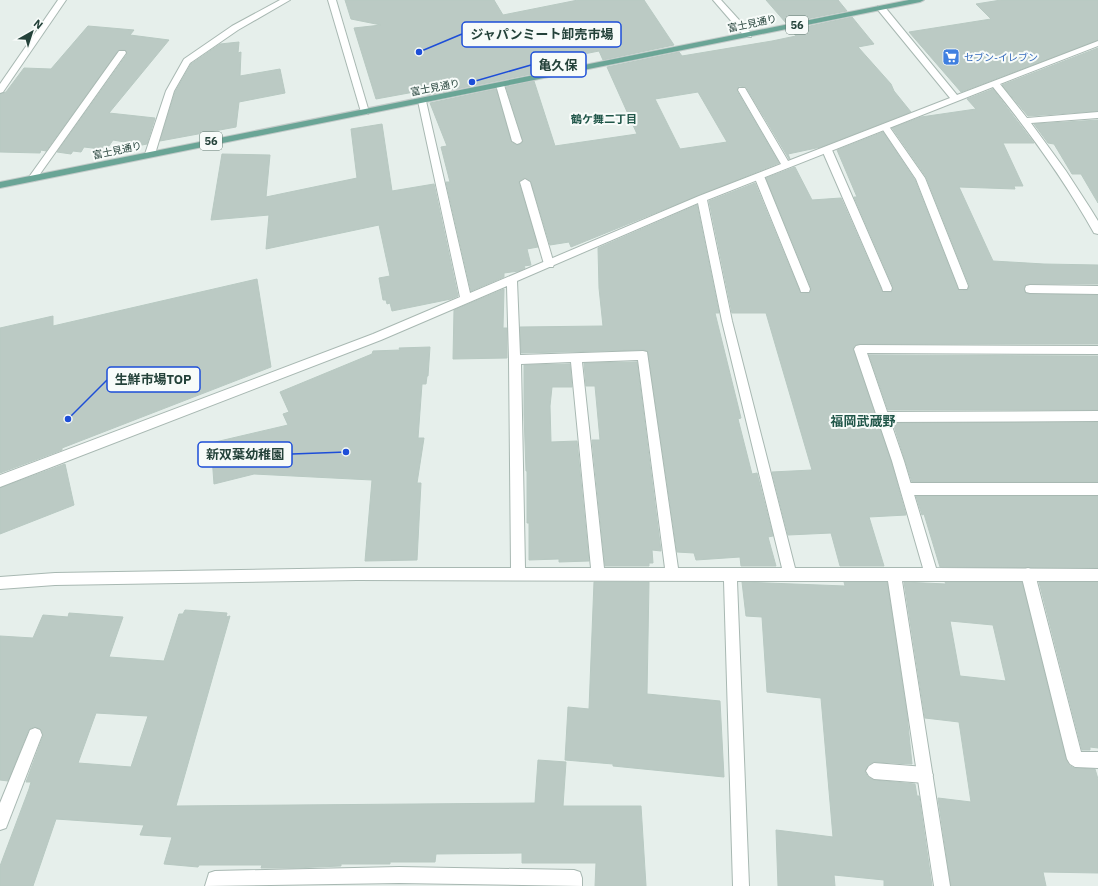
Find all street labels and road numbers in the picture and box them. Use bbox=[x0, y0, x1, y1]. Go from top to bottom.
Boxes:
street label: 富士見通り bbox=[726, 12, 778, 35]
road number: 56 bbox=[786, 16, 808, 34]
street label: 富士見通り bbox=[409, 76, 461, 99]
road number: 56 bbox=[200, 132, 222, 150]
street label: 富士見通り bbox=[91, 139, 143, 162]

